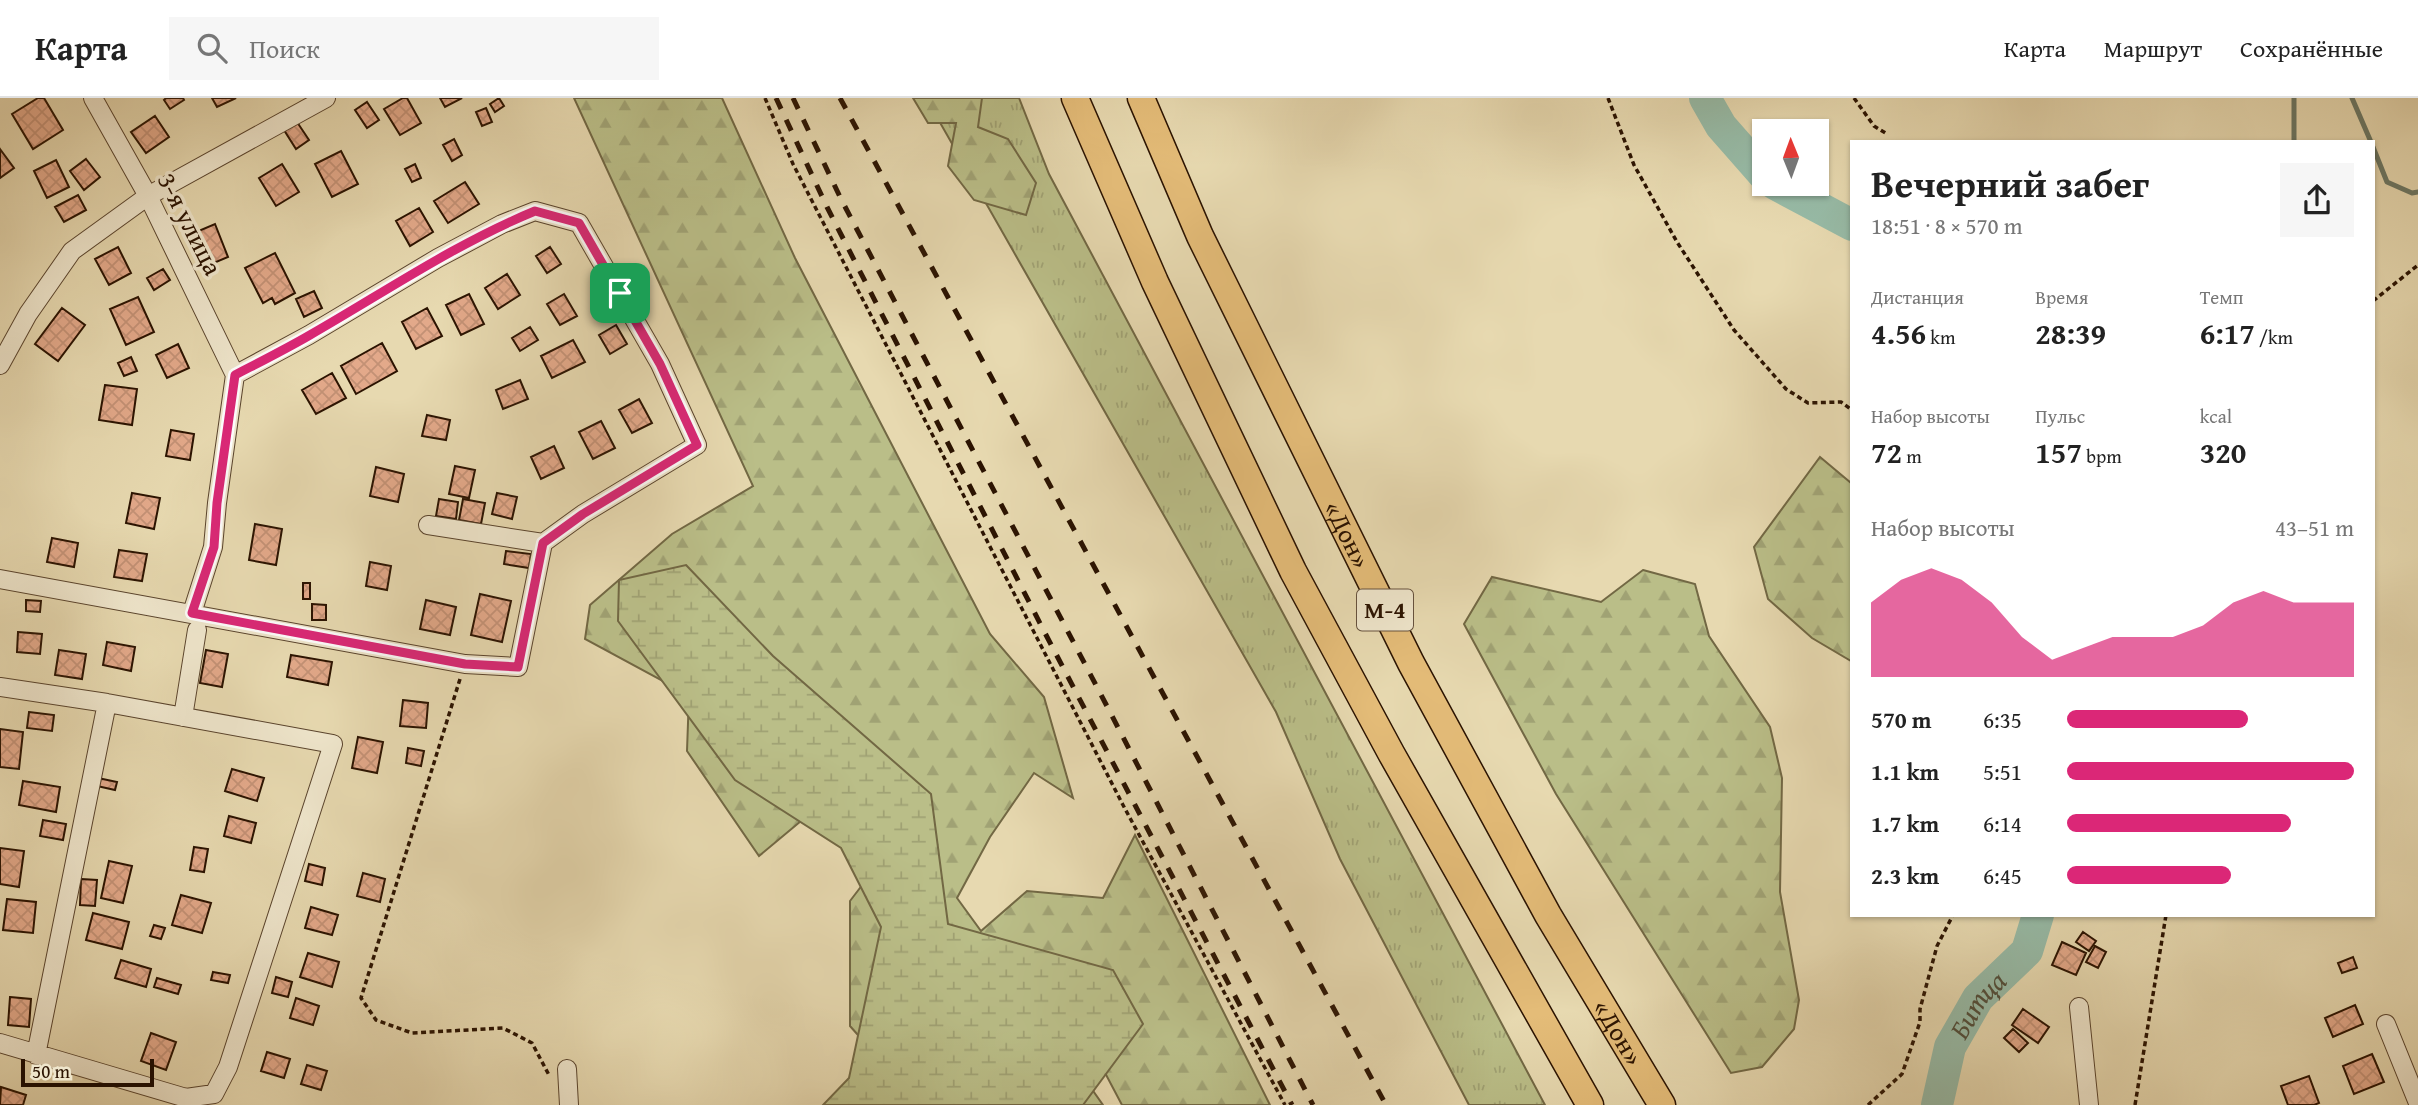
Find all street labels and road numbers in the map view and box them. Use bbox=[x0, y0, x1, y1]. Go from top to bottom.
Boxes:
street label: 3-я улица bbox=[148, 166, 233, 282]
street label: «Дон» bbox=[1315, 494, 1381, 575]
road number: М-4 bbox=[1357, 589, 1413, 630]
street label: «Дон» bbox=[1584, 992, 1654, 1072]

